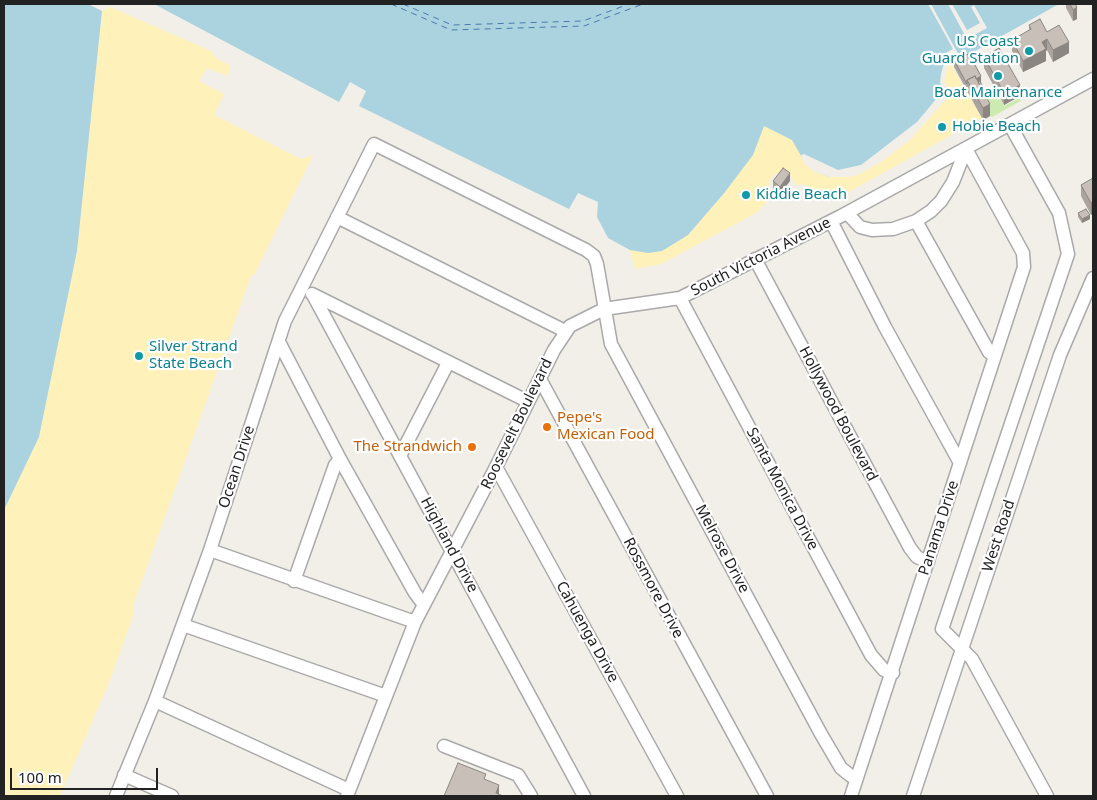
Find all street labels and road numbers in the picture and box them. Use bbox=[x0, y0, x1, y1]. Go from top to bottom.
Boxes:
street label: South Victoria Avenue bbox=[688, 214, 834, 300]
street label: Hollywood Boulevard bbox=[795, 344, 881, 484]
street label: Roosevelt Boulevard bbox=[477, 356, 557, 492]
street label: Ocean Drive bbox=[215, 423, 259, 511]
street label: Santa Monica Drive bbox=[742, 425, 822, 553]
street label: Panama Drive bbox=[915, 478, 963, 578]
street label: Highland Drive bbox=[416, 494, 482, 596]
street label: West Road bbox=[979, 498, 1019, 574]
street label: Melrose Drive bbox=[691, 502, 753, 596]
street label: Rossmore Drive bbox=[619, 535, 687, 641]
street label: Cahuenga Drive bbox=[552, 578, 622, 686]

